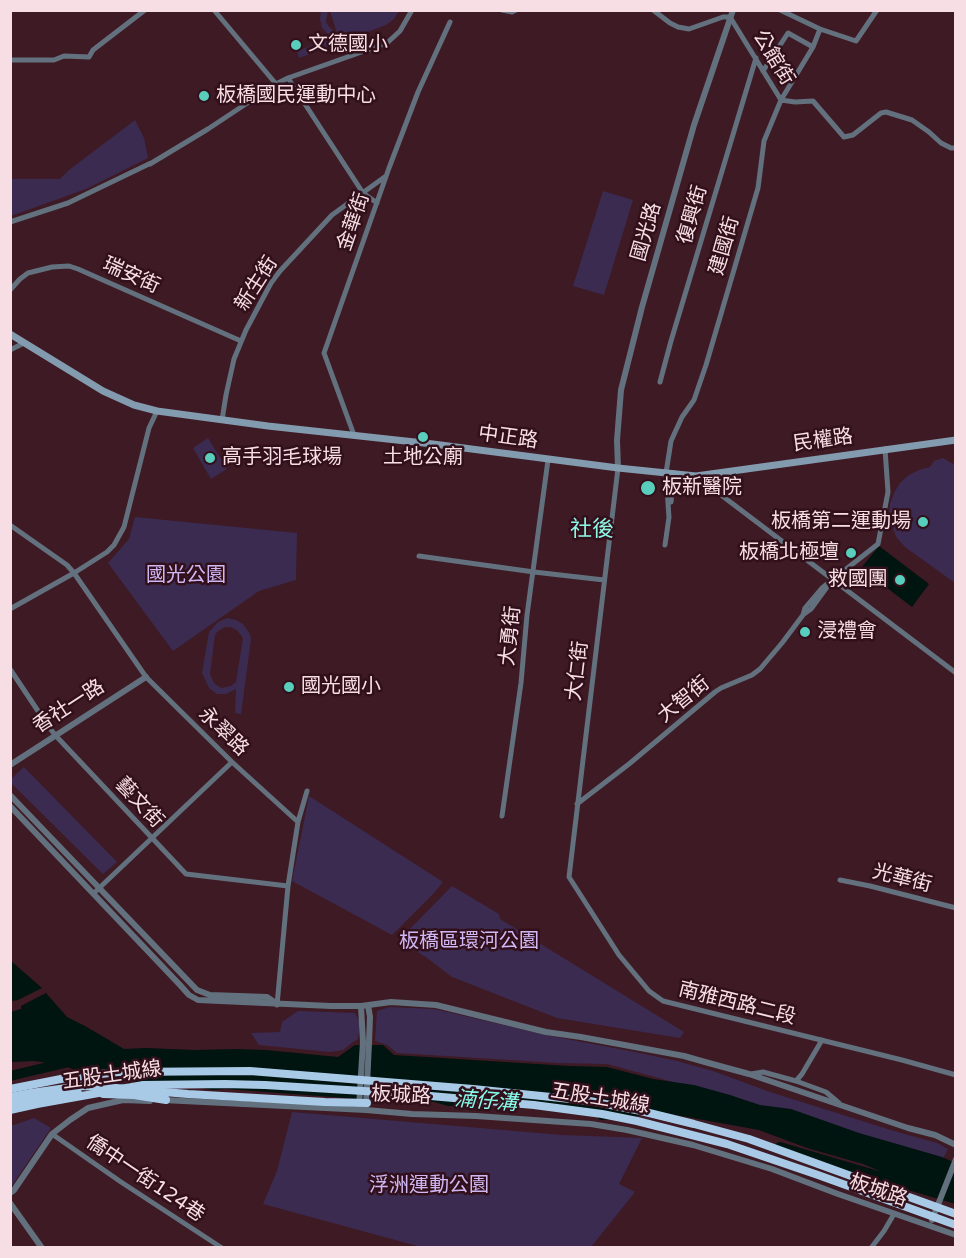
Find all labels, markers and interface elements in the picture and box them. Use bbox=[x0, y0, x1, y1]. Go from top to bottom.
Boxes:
street label: 公館街 bbox=[747, 26, 799, 90]
place label: 文德國小 bbox=[308, 33, 388, 57]
marker: 文德國小 bbox=[289, 38, 303, 52]
place label: 板橋國民運動中心 bbox=[216, 84, 376, 108]
marker: 板橋國民運動中心 bbox=[197, 89, 211, 103]
street label: 復興街 bbox=[673, 183, 713, 247]
street label: 金華街 bbox=[333, 190, 375, 254]
street label: 國光路 bbox=[627, 200, 667, 264]
street label: 建國街 bbox=[705, 214, 745, 278]
street label: 新生街 bbox=[231, 252, 283, 316]
street label: 瑞安街 bbox=[99, 253, 163, 299]
street label: 中正路 bbox=[477, 422, 539, 454]
street label: 民權路 bbox=[792, 425, 854, 457]
marker: 土地公廟 bbox=[416, 430, 430, 444]
place label: 高手羽毛球場 bbox=[222, 446, 342, 470]
place label: 土地公廟 bbox=[383, 446, 463, 470]
marker: 高手羽毛球場 bbox=[203, 451, 217, 465]
place label: 板新醫院 bbox=[662, 476, 742, 500]
marker: 板新醫院 bbox=[639, 479, 657, 497]
place label: 板橋第二運動場 bbox=[771, 510, 911, 534]
marker: 板橋第二運動場 bbox=[916, 515, 930, 529]
district label: 社後 bbox=[570, 517, 614, 543]
place label: 板橋北極壇 bbox=[739, 541, 839, 565]
marker: 板橋北極壇 bbox=[844, 546, 858, 560]
park label: 國光公園 bbox=[146, 564, 226, 588]
place label: 救國團 bbox=[828, 568, 888, 592]
marker: 救國團 bbox=[893, 573, 907, 587]
street label: 大勇街 bbox=[496, 605, 526, 667]
place label: 浸禮會 bbox=[817, 620, 877, 644]
marker: 浸禮會 bbox=[798, 625, 812, 639]
street label: 大仁街 bbox=[562, 640, 594, 702]
street label: 大智街 bbox=[653, 672, 715, 728]
street label: 香社一路 bbox=[29, 675, 109, 739]
place label: 國光國小 bbox=[301, 675, 381, 699]
marker: 國光國小 bbox=[282, 680, 296, 694]
street label: 永翠路 bbox=[193, 703, 253, 761]
street label: 藝文街 bbox=[110, 773, 168, 833]
street label: 光華街 bbox=[870, 860, 934, 898]
park label: 板橋區環河公園 bbox=[399, 930, 539, 954]
street label: 南雅西路二段 bbox=[676, 978, 798, 1030]
street label: 五股土城線 bbox=[61, 1057, 163, 1095]
street label: 五股土城線 bbox=[549, 1079, 651, 1119]
street label: 板城路 bbox=[370, 1082, 432, 1110]
water label: 湳仔溝 bbox=[454, 1087, 518, 1117]
street label: 僑中一街124巷 bbox=[81, 1131, 209, 1227]
street label: 板城路 bbox=[846, 1170, 910, 1212]
park label: 浮洲運動公園 bbox=[369, 1174, 489, 1198]

